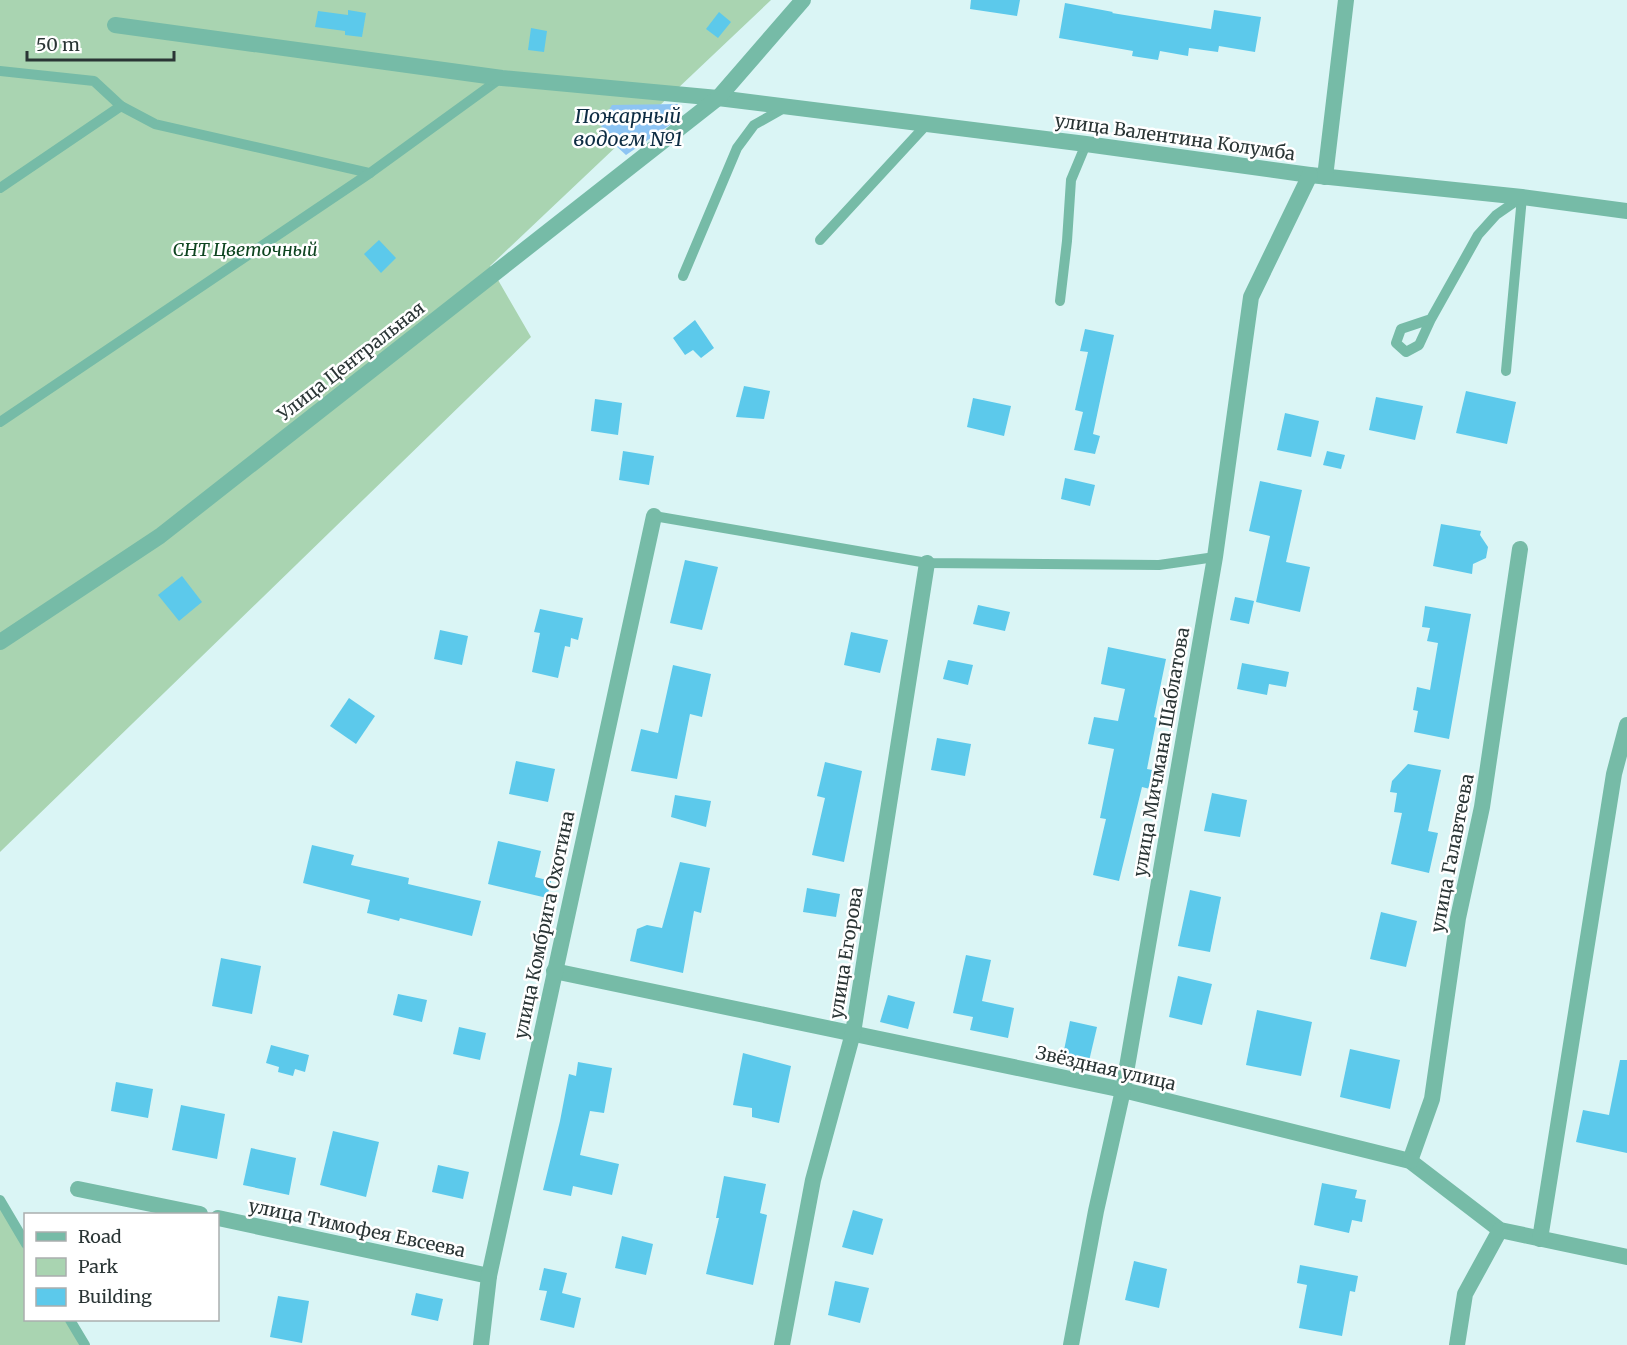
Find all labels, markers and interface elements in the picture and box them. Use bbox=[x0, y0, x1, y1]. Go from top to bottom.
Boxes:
scale bar bbox=[27, 24, 174, 62]
text: 50 m bbox=[36, 33, 80, 56]
water label: Пожарный водоем №1 bbox=[573, 103, 683, 151]
street label: улица Валентина Колумба bbox=[1053, 109, 1297, 165]
park label: СНТ Цветочный bbox=[172, 238, 318, 261]
street label: Улица Центральная bbox=[272, 296, 429, 426]
street label: улица Мичмана Шаблатова bbox=[1128, 625, 1194, 879]
street label: улица Галавтеева bbox=[1425, 771, 1479, 935]
street label: улица Комбрига Охотина bbox=[509, 809, 579, 1041]
street label: улица Егорова bbox=[824, 885, 868, 1021]
street label: Звёздная улица bbox=[1034, 1041, 1179, 1095]
street label: улица Тимофея Евсеева bbox=[247, 1194, 468, 1262]
legend bbox=[24, 1213, 219, 1321]
text: Road bbox=[78, 1225, 122, 1248]
text: Park bbox=[78, 1255, 119, 1278]
text: Building bbox=[78, 1285, 152, 1308]

